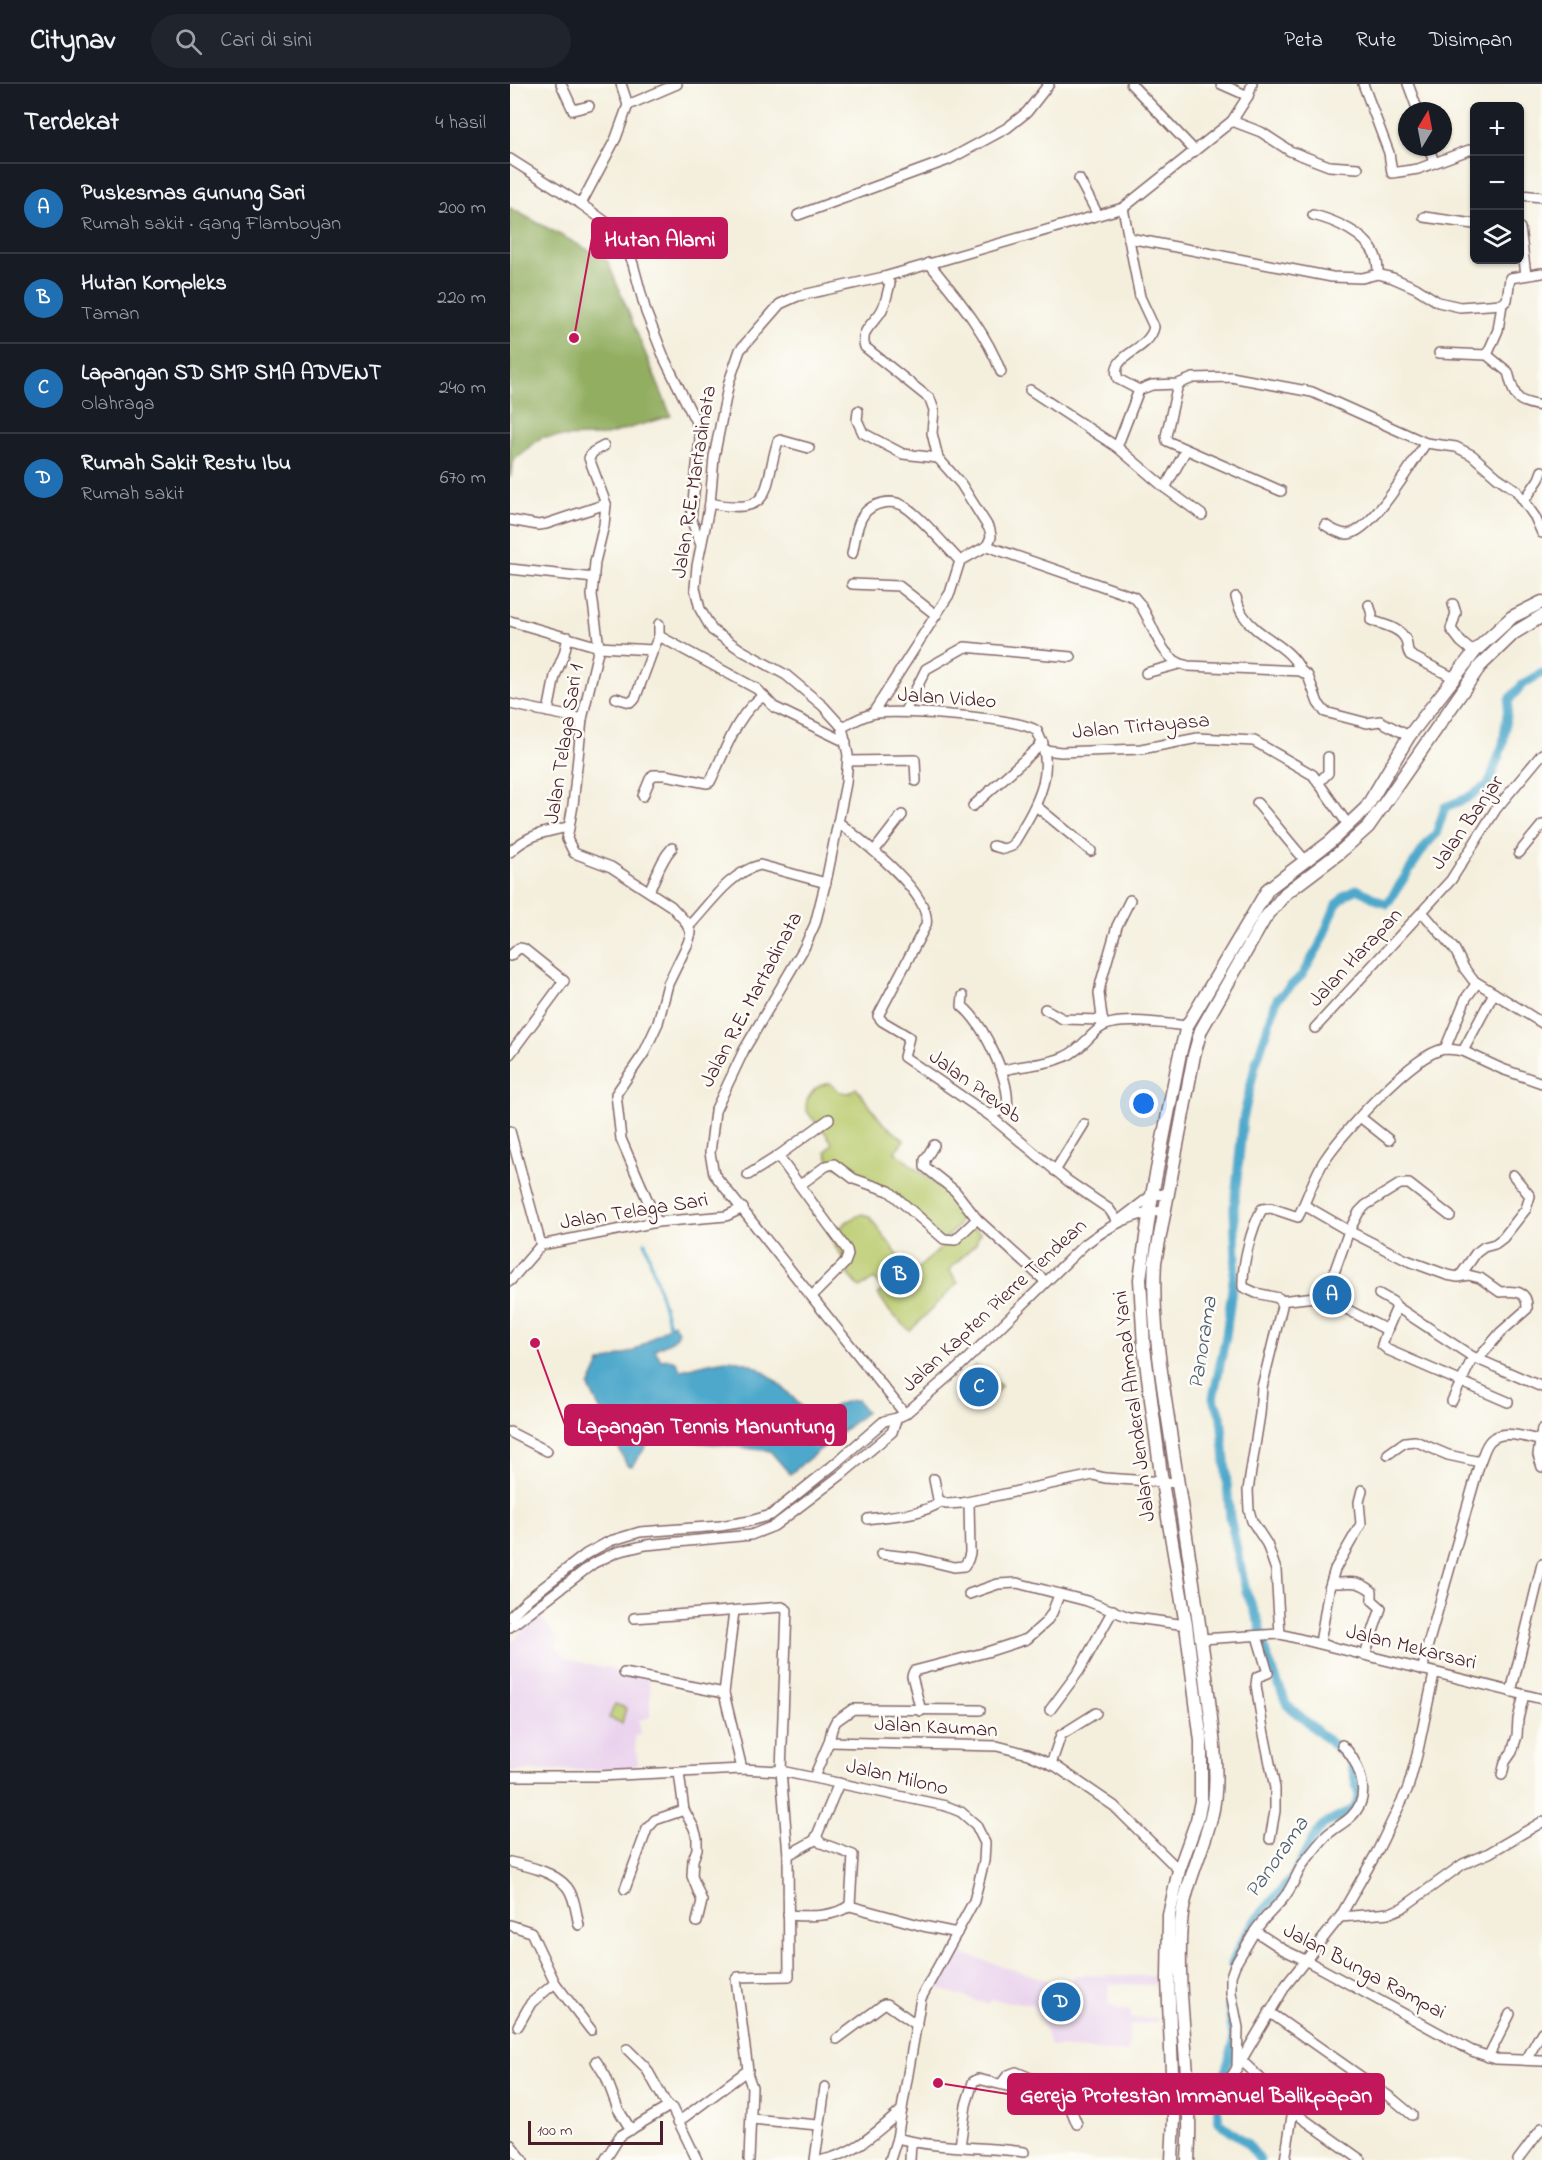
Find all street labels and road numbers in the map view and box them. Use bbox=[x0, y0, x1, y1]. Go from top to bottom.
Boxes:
street label: Jalan R.E. Martadinata bbox=[665, 383, 725, 581]
street label: Jalan Telaga Sari 1 bbox=[538, 662, 594, 826]
street label: Jalan Video bbox=[897, 681, 997, 717]
street label: Jalan Tirtayasa bbox=[1071, 706, 1211, 750]
street label: Jalan Banjar bbox=[1424, 769, 1512, 877]
street label: Jalan Harapan bbox=[1302, 901, 1410, 1015]
street label: Jalan R.E. Martadinata bbox=[693, 907, 811, 1093]
street label: Jalan Prevab bbox=[922, 1043, 1028, 1131]
street label: Jalan Telaga Sari bbox=[558, 1185, 711, 1240]
street label: Jalan Kapten Pierre Tendean bbox=[896, 1212, 1094, 1400]
street label: Jalan Jenderal Ahmad Yani bbox=[1106, 1289, 1164, 1523]
street label: Jalan Mekarsari bbox=[1343, 1617, 1479, 1679]
street label: Jalan Kauman bbox=[874, 1710, 998, 1746]
street label: Jalan Milono bbox=[843, 1752, 951, 1804]
street label: Jalan Bunga Rampai bbox=[1276, 1916, 1451, 2029]

